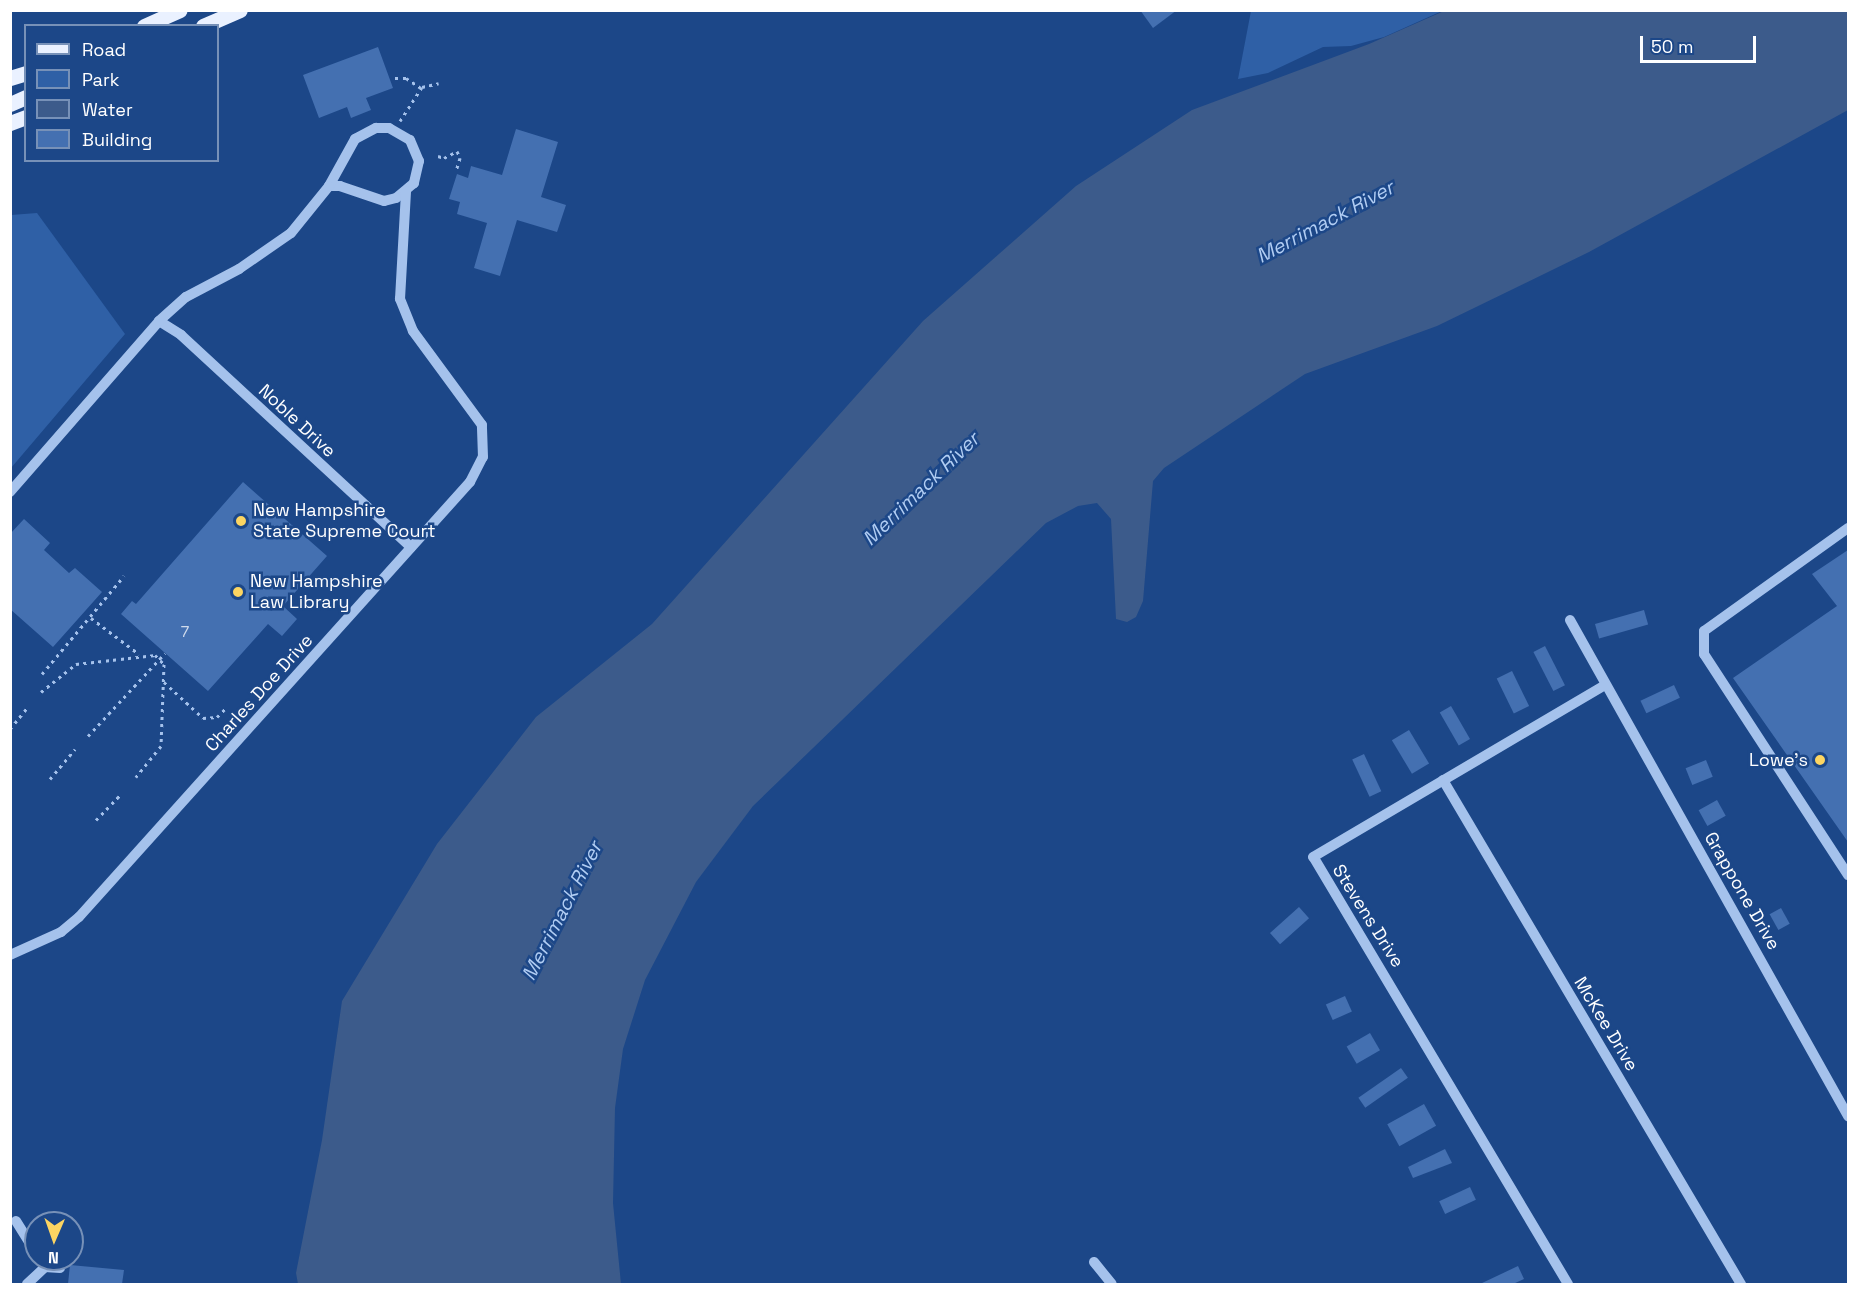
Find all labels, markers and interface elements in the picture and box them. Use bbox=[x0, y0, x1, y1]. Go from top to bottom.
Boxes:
legend bbox=[24, 24, 219, 162]
scale bar bbox=[1643, 24, 1758, 62]
text: 50 m bbox=[1651, 35, 1693, 58]
text: Road bbox=[82, 38, 126, 61]
text: Park bbox=[82, 68, 119, 91]
text: Water bbox=[82, 98, 133, 121]
text: Building bbox=[82, 128, 152, 151]
water label: Merrimack River bbox=[1252, 176, 1398, 268]
street label: Noble Drive bbox=[254, 380, 340, 462]
water label: Merrimack River bbox=[858, 427, 984, 551]
place label: New Hampshire State Supreme Court bbox=[253, 500, 436, 542]
marker: New Hampshire State Supreme Court bbox=[234, 514, 248, 528]
place label: New Hampshire Law Library bbox=[250, 571, 383, 614]
marker: New Hampshire Law Library bbox=[231, 585, 245, 599]
house number: 7 bbox=[181, 623, 189, 641]
street label: Charles Doe Drive bbox=[201, 630, 317, 756]
place label: Lowe's bbox=[1749, 749, 1808, 771]
marker: Lowe's bbox=[1813, 753, 1827, 767]
street label: Grappone Drive bbox=[1700, 828, 1784, 954]
water label: Merrimack River bbox=[517, 838, 607, 984]
street label: Stevens Drive bbox=[1328, 860, 1408, 972]
street label: McKee Drive bbox=[1569, 973, 1643, 1075]
north arrow bbox=[24, 1211, 84, 1271]
text: N bbox=[48, 1247, 59, 1268]

